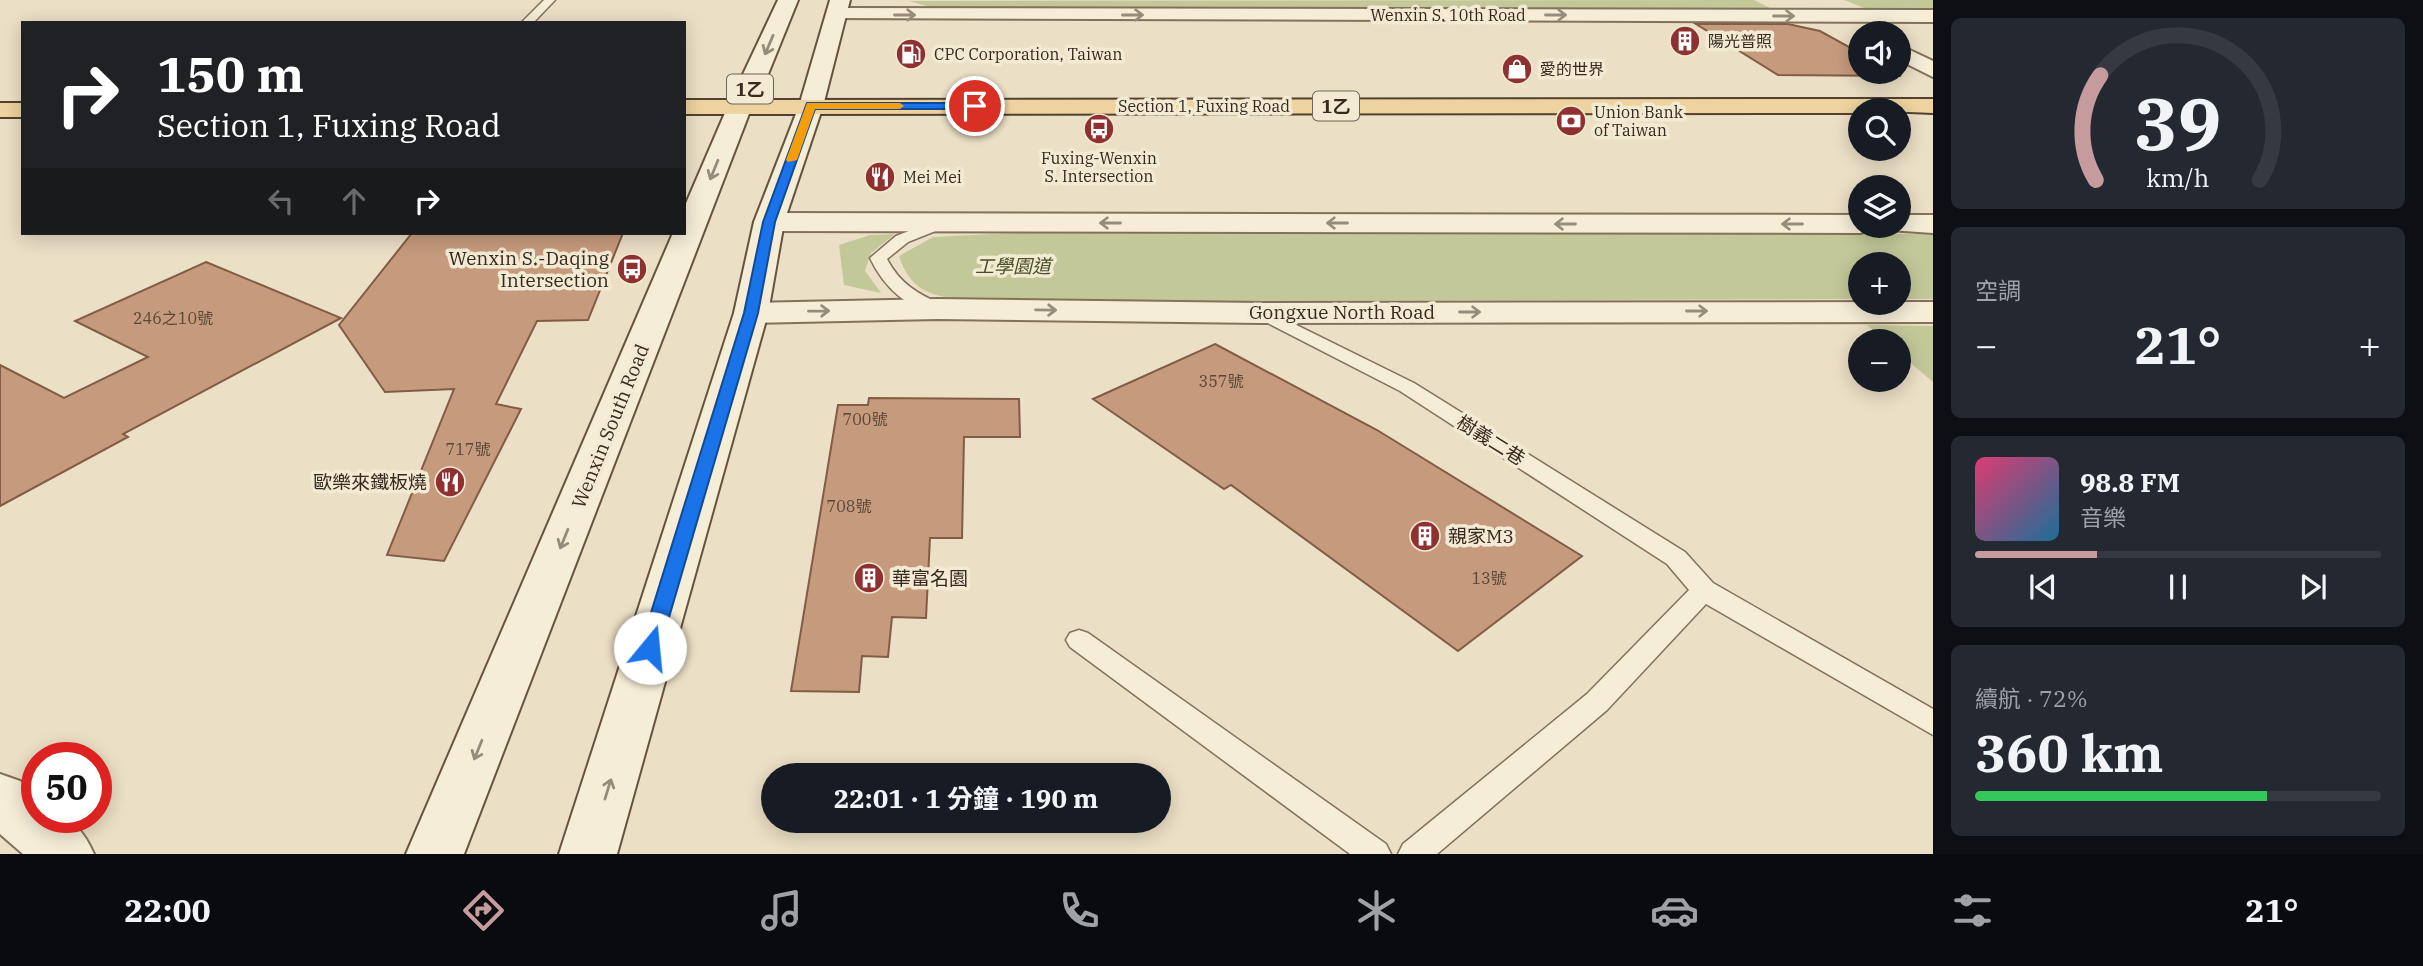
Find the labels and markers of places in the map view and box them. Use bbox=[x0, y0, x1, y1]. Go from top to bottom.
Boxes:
building icon: 陽光普照 bbox=[1668, 24, 1702, 58]
place label: 陽光普照 bbox=[1708, 31, 1772, 51]
fuel station icon: CPC Corporation, Taiwan bbox=[894, 37, 928, 71]
place label: CPC Corporation, Taiwan bbox=[934, 44, 1122, 64]
shop icon: 愛的世界 bbox=[1500, 52, 1534, 86]
place label: 愛的世界 bbox=[1540, 59, 1604, 79]
pin bbox=[945, 76, 1005, 136]
place label: Union Bank of Taiwan bbox=[1594, 102, 1684, 140]
bank icon: Union Bank of Taiwan bbox=[1554, 104, 1588, 138]
bus stop icon: Fuxing-Wenxin S. Intersection bbox=[1082, 112, 1116, 146]
place label: Fuxing-Wenxin S. Intersection bbox=[1041, 148, 1157, 186]
restaurant icon: Mei Mei bbox=[863, 160, 897, 194]
place label: Mei Mei bbox=[903, 167, 962, 187]
place label: Wenxin S.-Daqing Intersection bbox=[449, 246, 610, 292]
bus stop icon: Wenxin S.-Daqing Intersection bbox=[615, 252, 649, 286]
restaurant icon: 歐樂來鐵板燒 bbox=[433, 465, 467, 499]
place label: 歐樂來鐵板燒 bbox=[313, 470, 427, 494]
building icon: 親家M3 bbox=[1408, 519, 1442, 553]
place label: 親家M3 bbox=[1448, 524, 1514, 548]
building icon: 華富名園 bbox=[852, 561, 886, 595]
place label: 華富名園 bbox=[892, 566, 968, 590]

